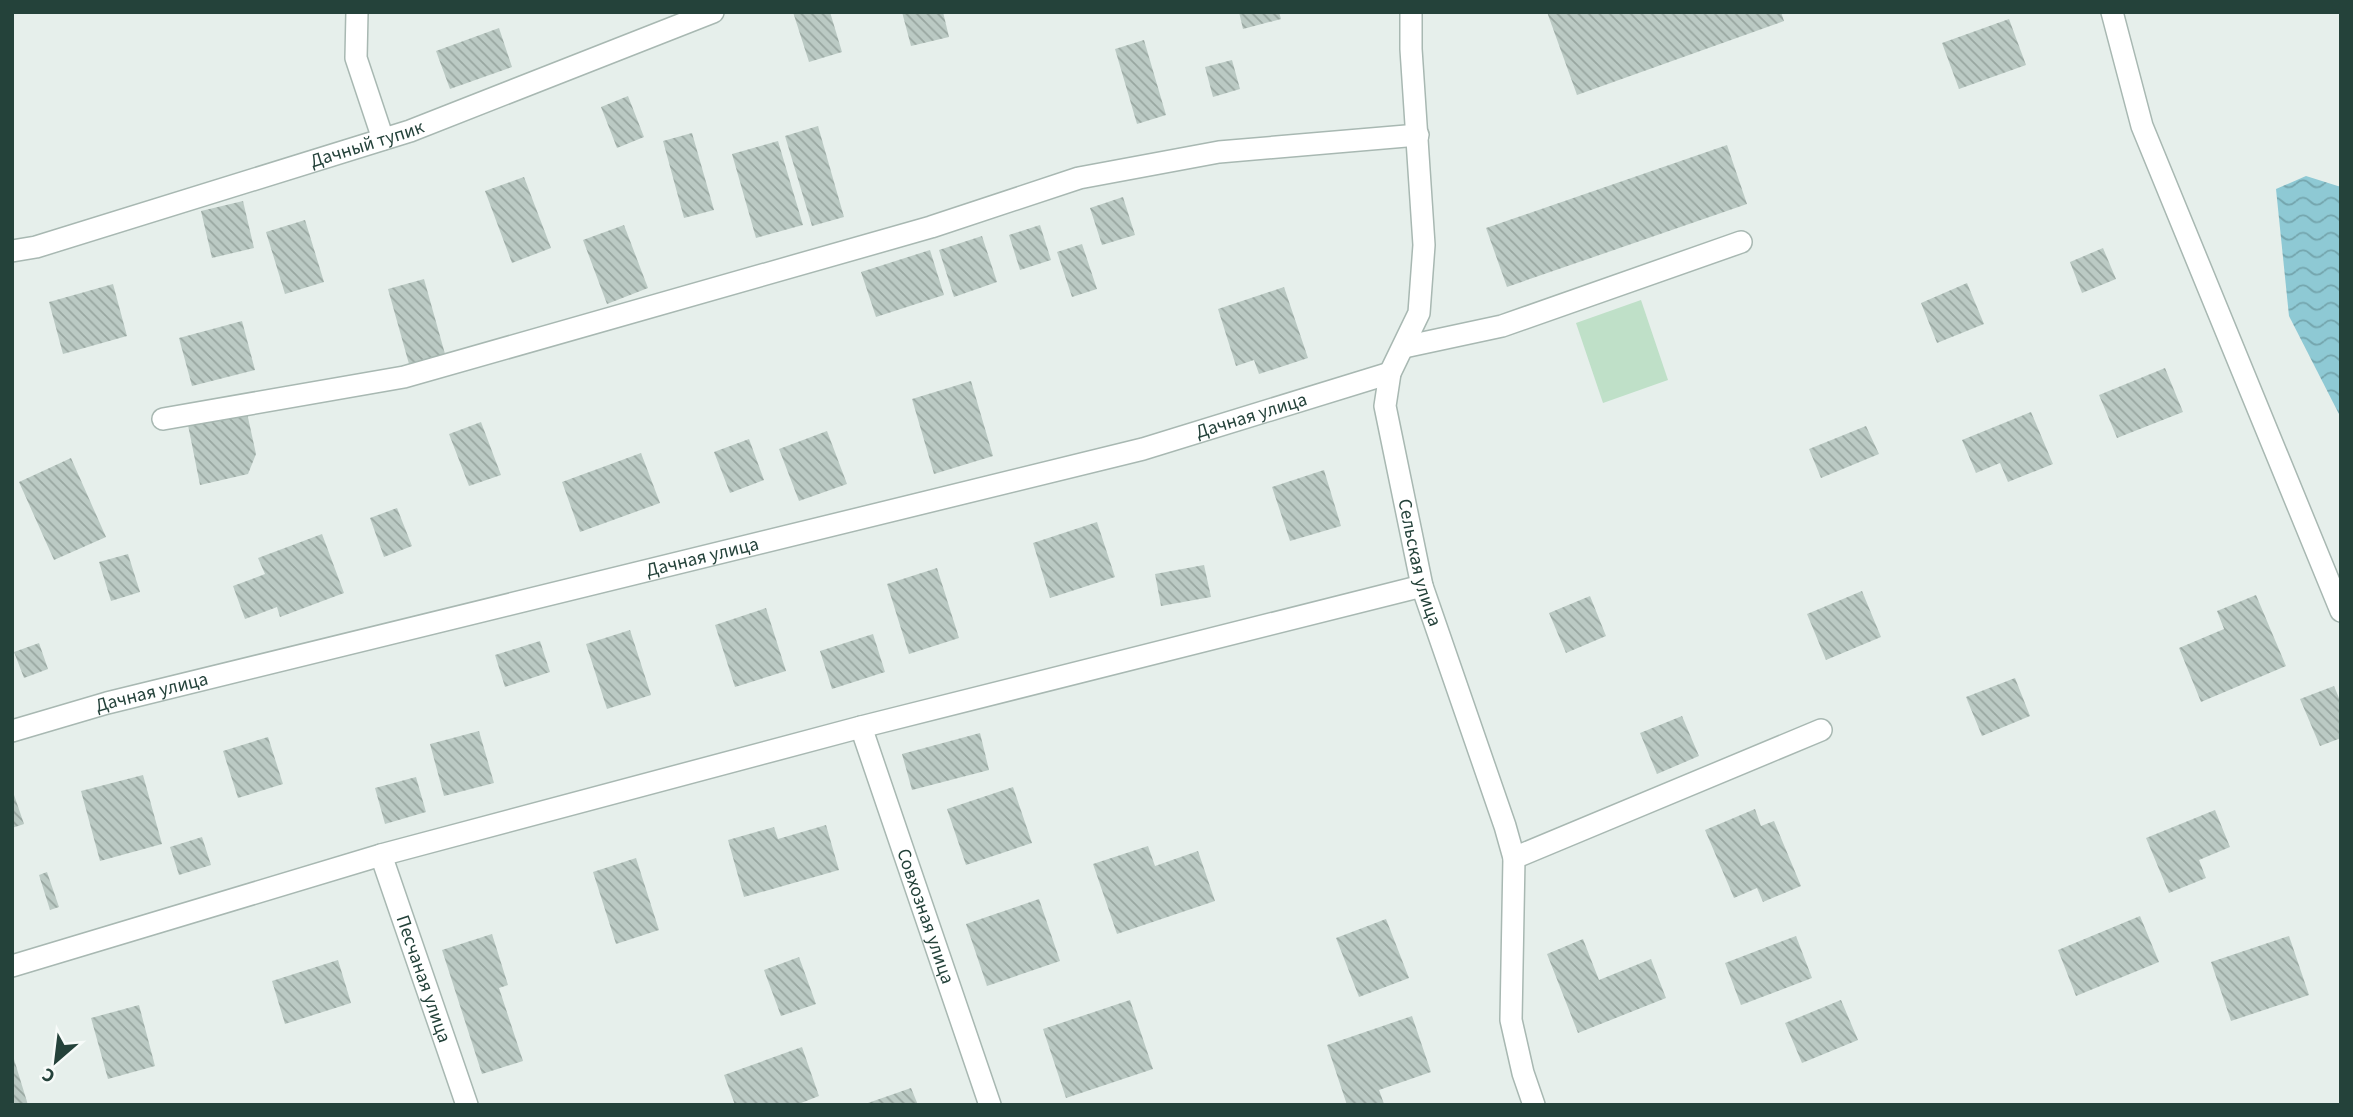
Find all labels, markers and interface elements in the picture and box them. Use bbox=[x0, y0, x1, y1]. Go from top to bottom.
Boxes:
street label: Дачный тупик bbox=[307, 113, 429, 175]
street label: Дачная улица bbox=[1192, 386, 1310, 446]
street label: Сельская улица bbox=[1391, 496, 1448, 630]
street label: Дачная улица bbox=[643, 530, 762, 584]
street label: Дачная улица bbox=[92, 665, 211, 719]
street label: Совхозная улица bbox=[890, 845, 961, 988]
street label: Песчаная улица bbox=[389, 911, 458, 1046]
north arrow bbox=[21, 1026, 91, 1096]
text: С bbox=[38, 1060, 60, 1089]

